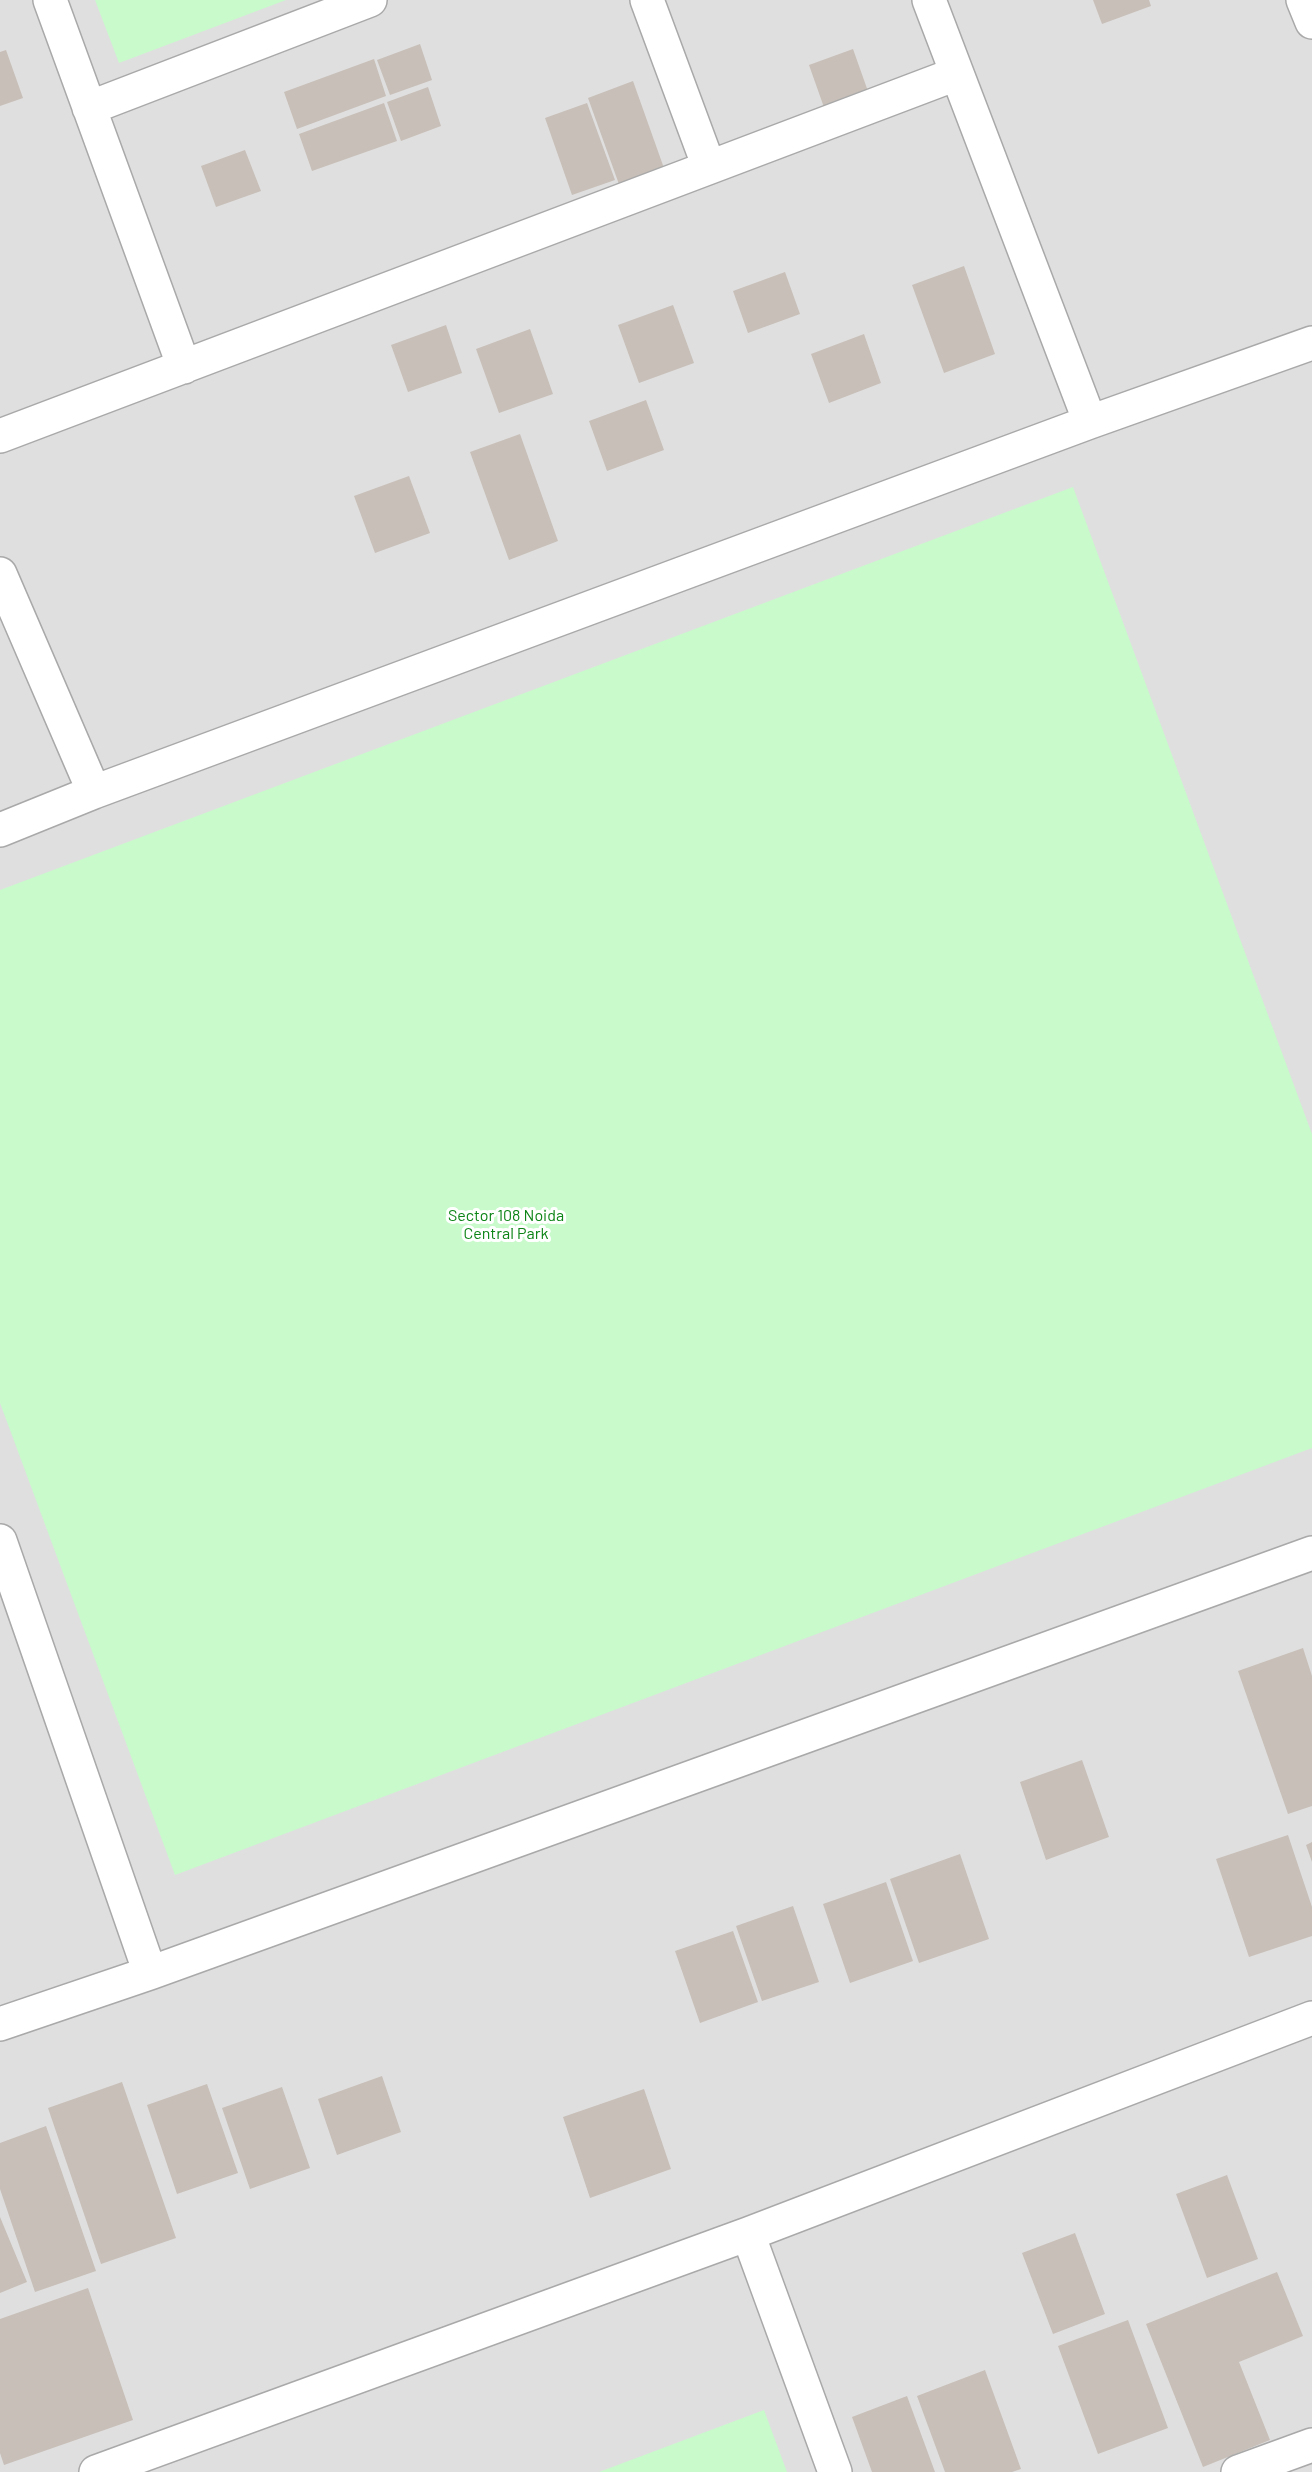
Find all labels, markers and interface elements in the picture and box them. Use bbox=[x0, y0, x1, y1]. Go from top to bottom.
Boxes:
park label: Sector 108 Noida Central Park bbox=[448, 1206, 564, 1244]

